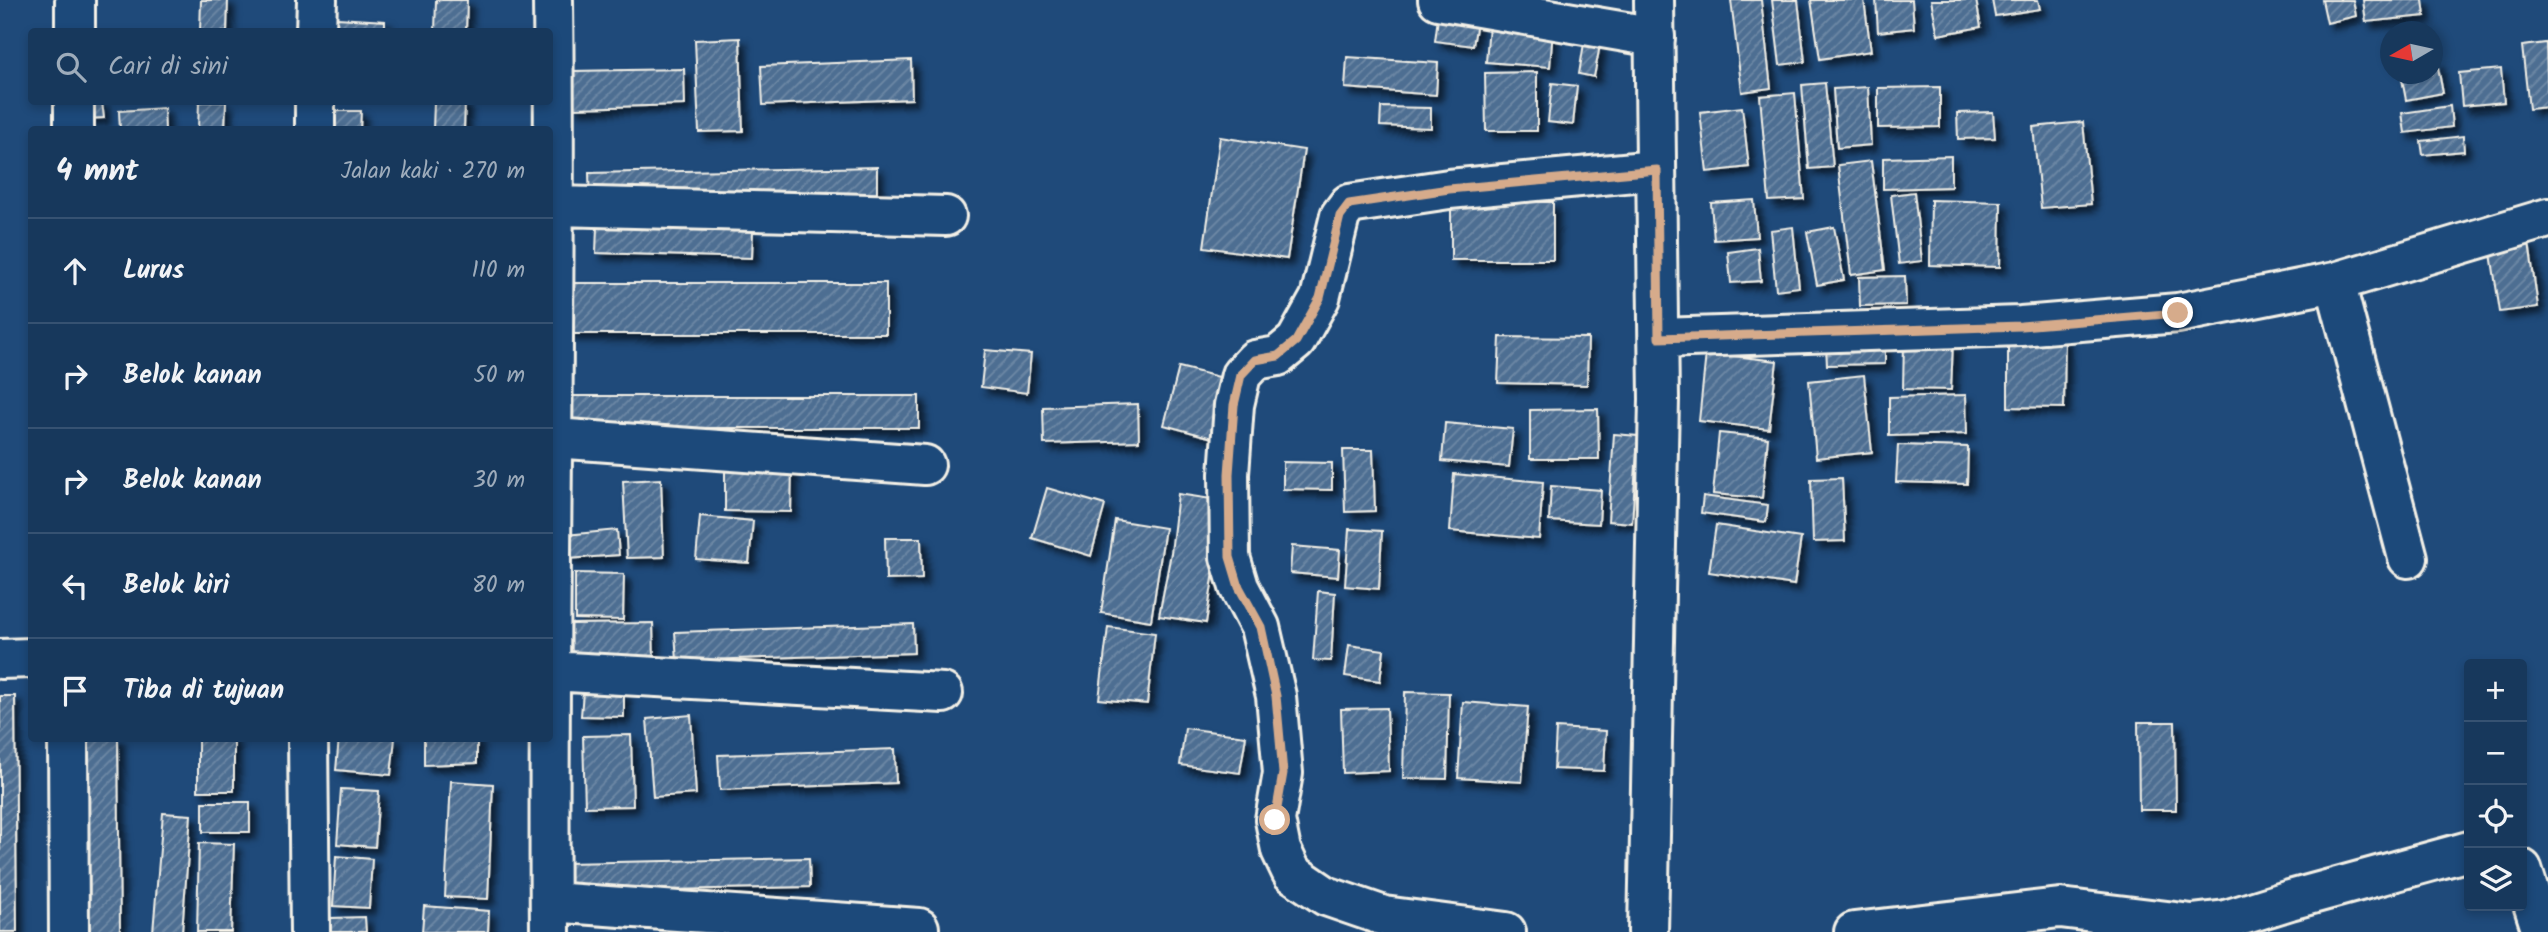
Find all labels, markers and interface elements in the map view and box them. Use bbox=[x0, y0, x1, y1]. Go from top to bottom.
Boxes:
north arrow bbox=[2380, 21, 2443, 84]
search box bbox=[28, 28, 553, 105]
text: Cari di sini bbox=[108, 46, 228, 88]
icon: search bbox=[52, 48, 90, 86]
text: 4 mnt bbox=[56, 148, 139, 196]
text: Jalan kaki · 270 m bbox=[341, 154, 525, 190]
text: Lurus bbox=[123, 250, 184, 292]
icon: ahead bbox=[56, 252, 94, 290]
text: 110 m bbox=[472, 253, 525, 289]
route end bbox=[2162, 297, 2193, 328]
text: Belok kanan bbox=[123, 355, 262, 397]
icon: right bbox=[56, 357, 94, 395]
text: 50 m bbox=[474, 358, 525, 394]
text: Belok kanan bbox=[123, 460, 262, 502]
icon: right bbox=[56, 462, 94, 500]
text: 30 m bbox=[473, 463, 525, 499]
text: Belok kiri bbox=[123, 565, 229, 607]
icon: left bbox=[56, 567, 94, 605]
text: 80 m bbox=[472, 568, 525, 604]
map controls bbox=[2464, 659, 2527, 911]
button: + bbox=[2464, 659, 2527, 722]
text: Tiba di tujuan bbox=[123, 670, 284, 712]
icon: arrive bbox=[56, 672, 94, 710]
button: − bbox=[2464, 722, 2527, 785]
button: locate bbox=[2464, 785, 2527, 848]
route start bbox=[1259, 804, 1290, 835]
button: layers bbox=[2464, 848, 2527, 911]

